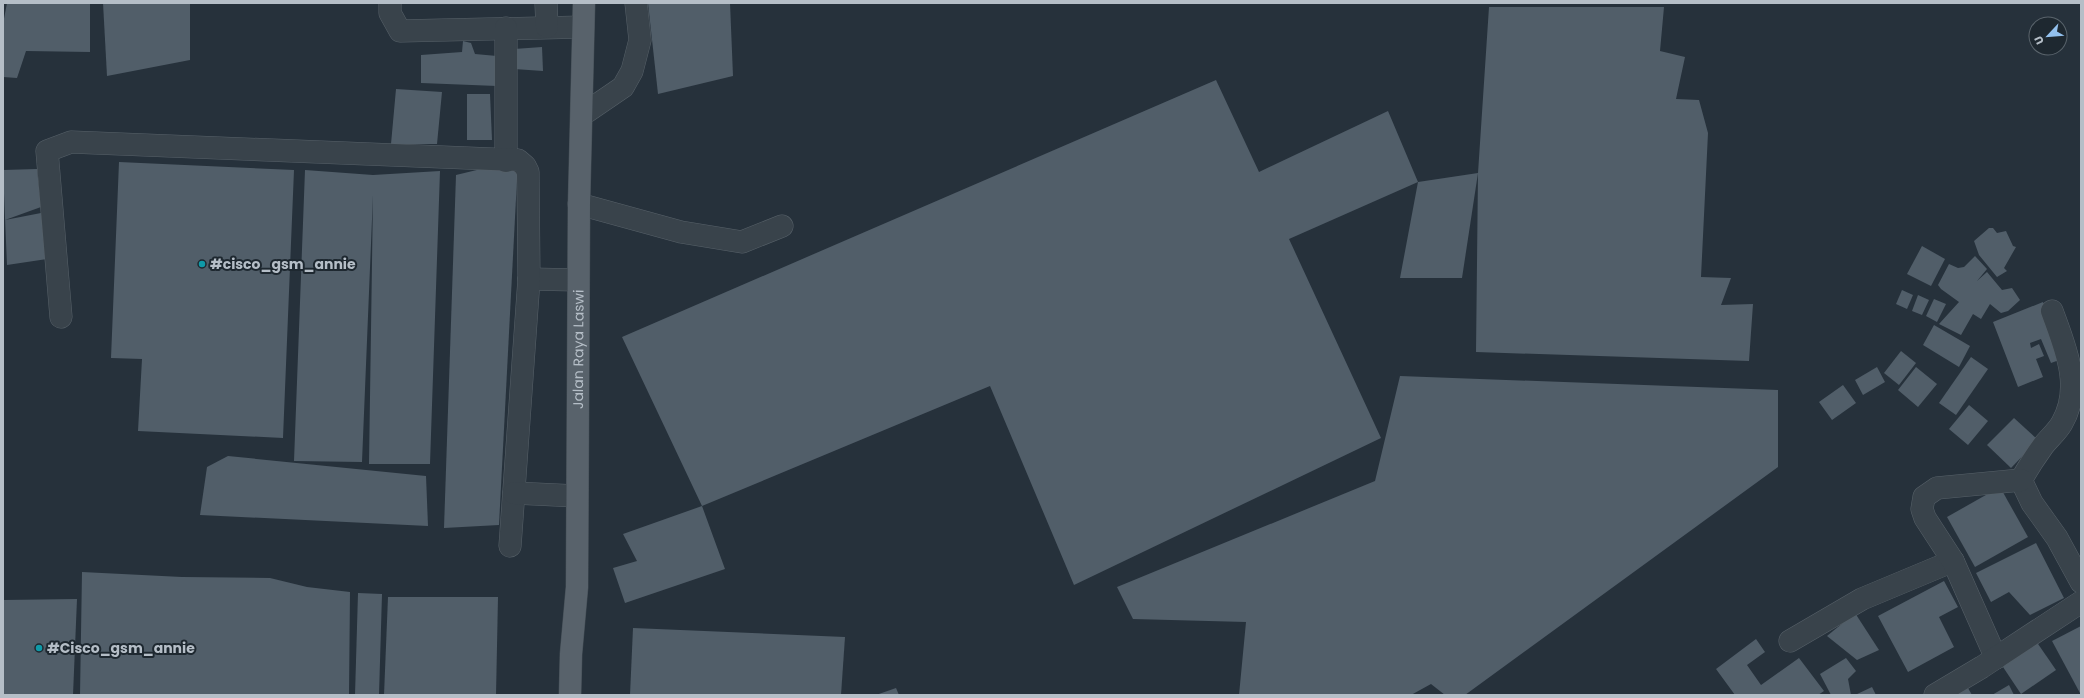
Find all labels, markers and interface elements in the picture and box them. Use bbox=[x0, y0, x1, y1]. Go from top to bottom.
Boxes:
north arrow bbox=[2028, 16, 2068, 56]
text: U bbox=[2030, 33, 2048, 47]
place label: #cisco_gsm_annie bbox=[210, 254, 356, 274]
marker: #cisco_gsm_annie bbox=[197, 259, 207, 269]
street label: Jalan Raya Laswi bbox=[568, 290, 589, 409]
place label: #Cisco_gsm_annie bbox=[47, 638, 195, 658]
marker: #Cisco_gsm_annie bbox=[34, 643, 44, 653]

